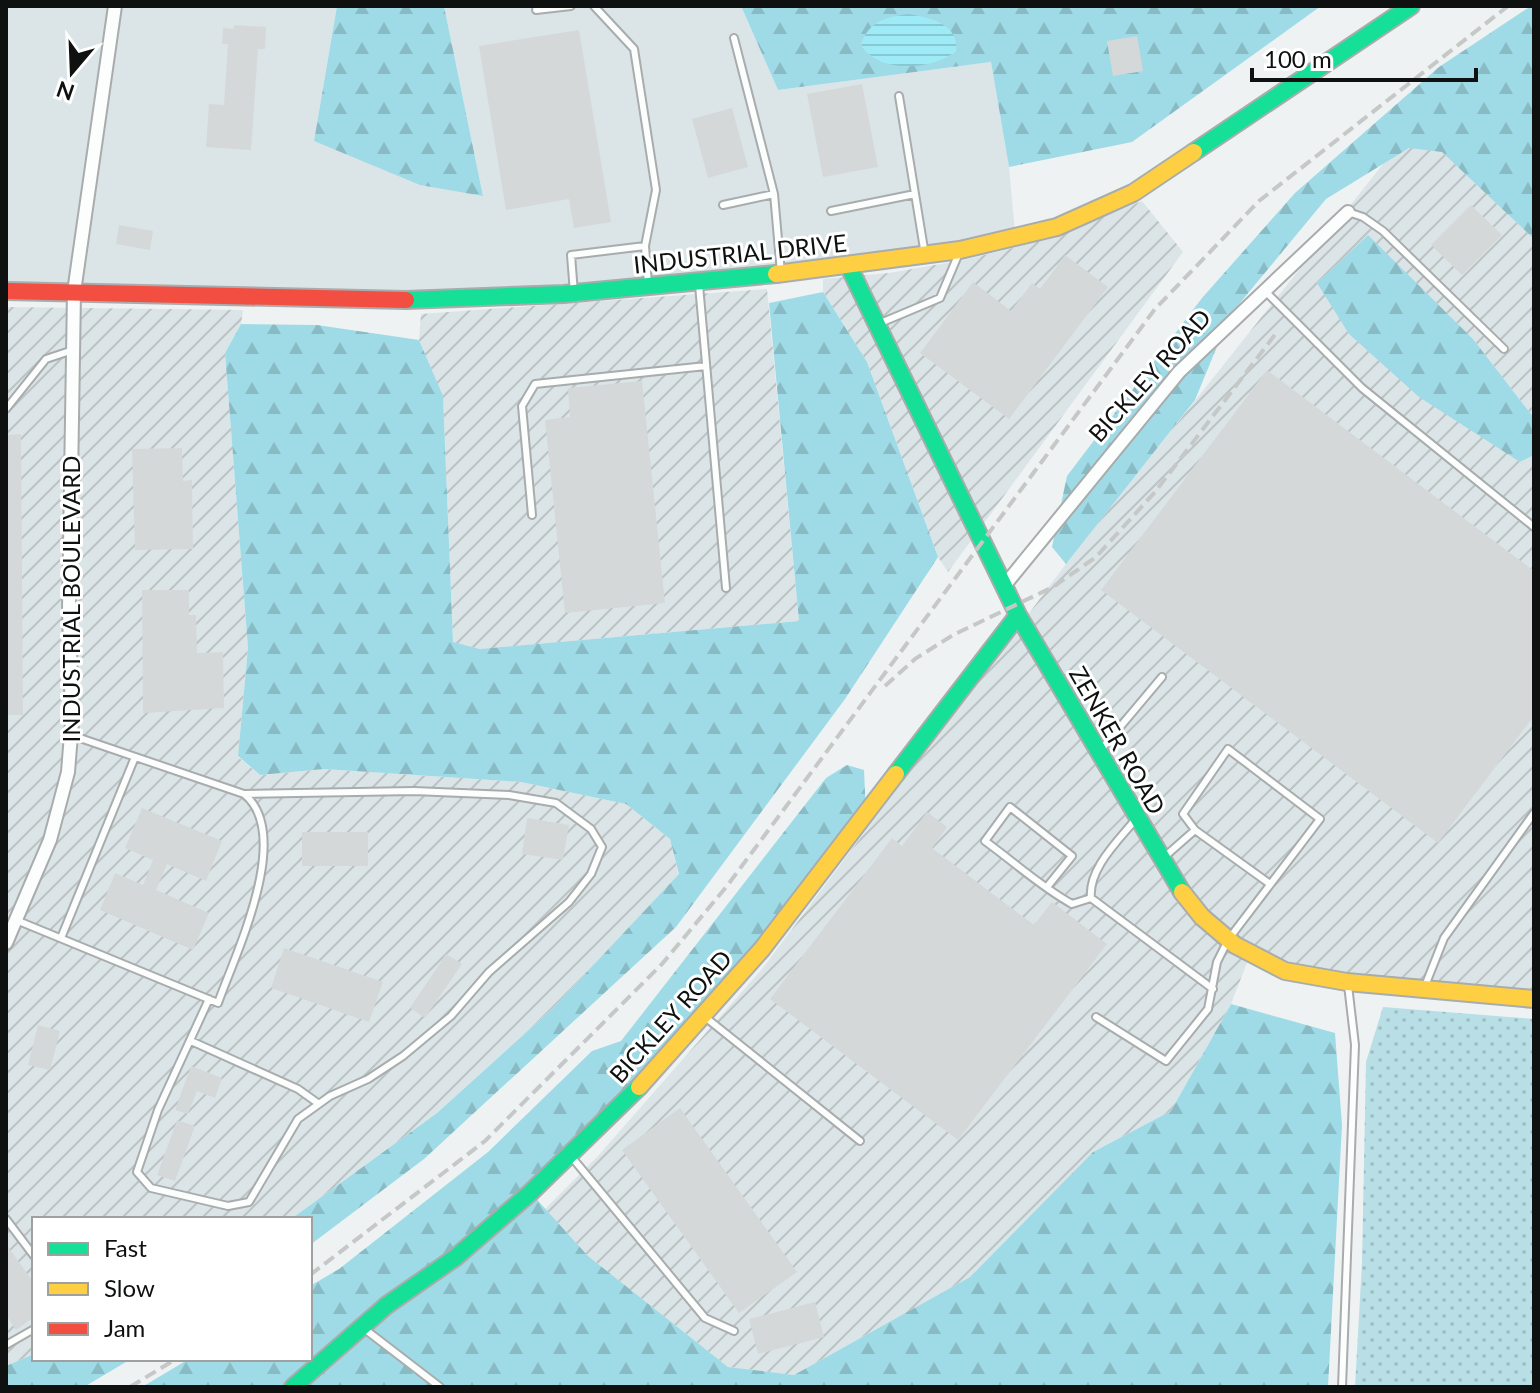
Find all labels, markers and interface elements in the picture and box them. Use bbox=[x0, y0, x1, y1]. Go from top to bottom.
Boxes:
north arrow bbox=[32, 32, 112, 112]
scale bar bbox=[1252, 32, 1476, 82]
text: 100 m bbox=[1264, 44, 1332, 73]
text: N bbox=[53, 76, 78, 107]
street label: INDUSTRIAL DRIVE bbox=[632, 227, 848, 279]
street label: BICKLEY ROAD bbox=[1082, 303, 1216, 447]
street label: INDUSTRIAL BOULEVARD bbox=[56, 456, 85, 742]
street label: ZENKER ROAD bbox=[1064, 661, 1172, 819]
street label: BICKLEY ROAD bbox=[603, 944, 737, 1088]
legend bbox=[32, 1217, 312, 1361]
text: Fast bbox=[104, 1233, 147, 1262]
text: Slow bbox=[104, 1273, 155, 1302]
text: Jam bbox=[104, 1313, 145, 1342]

